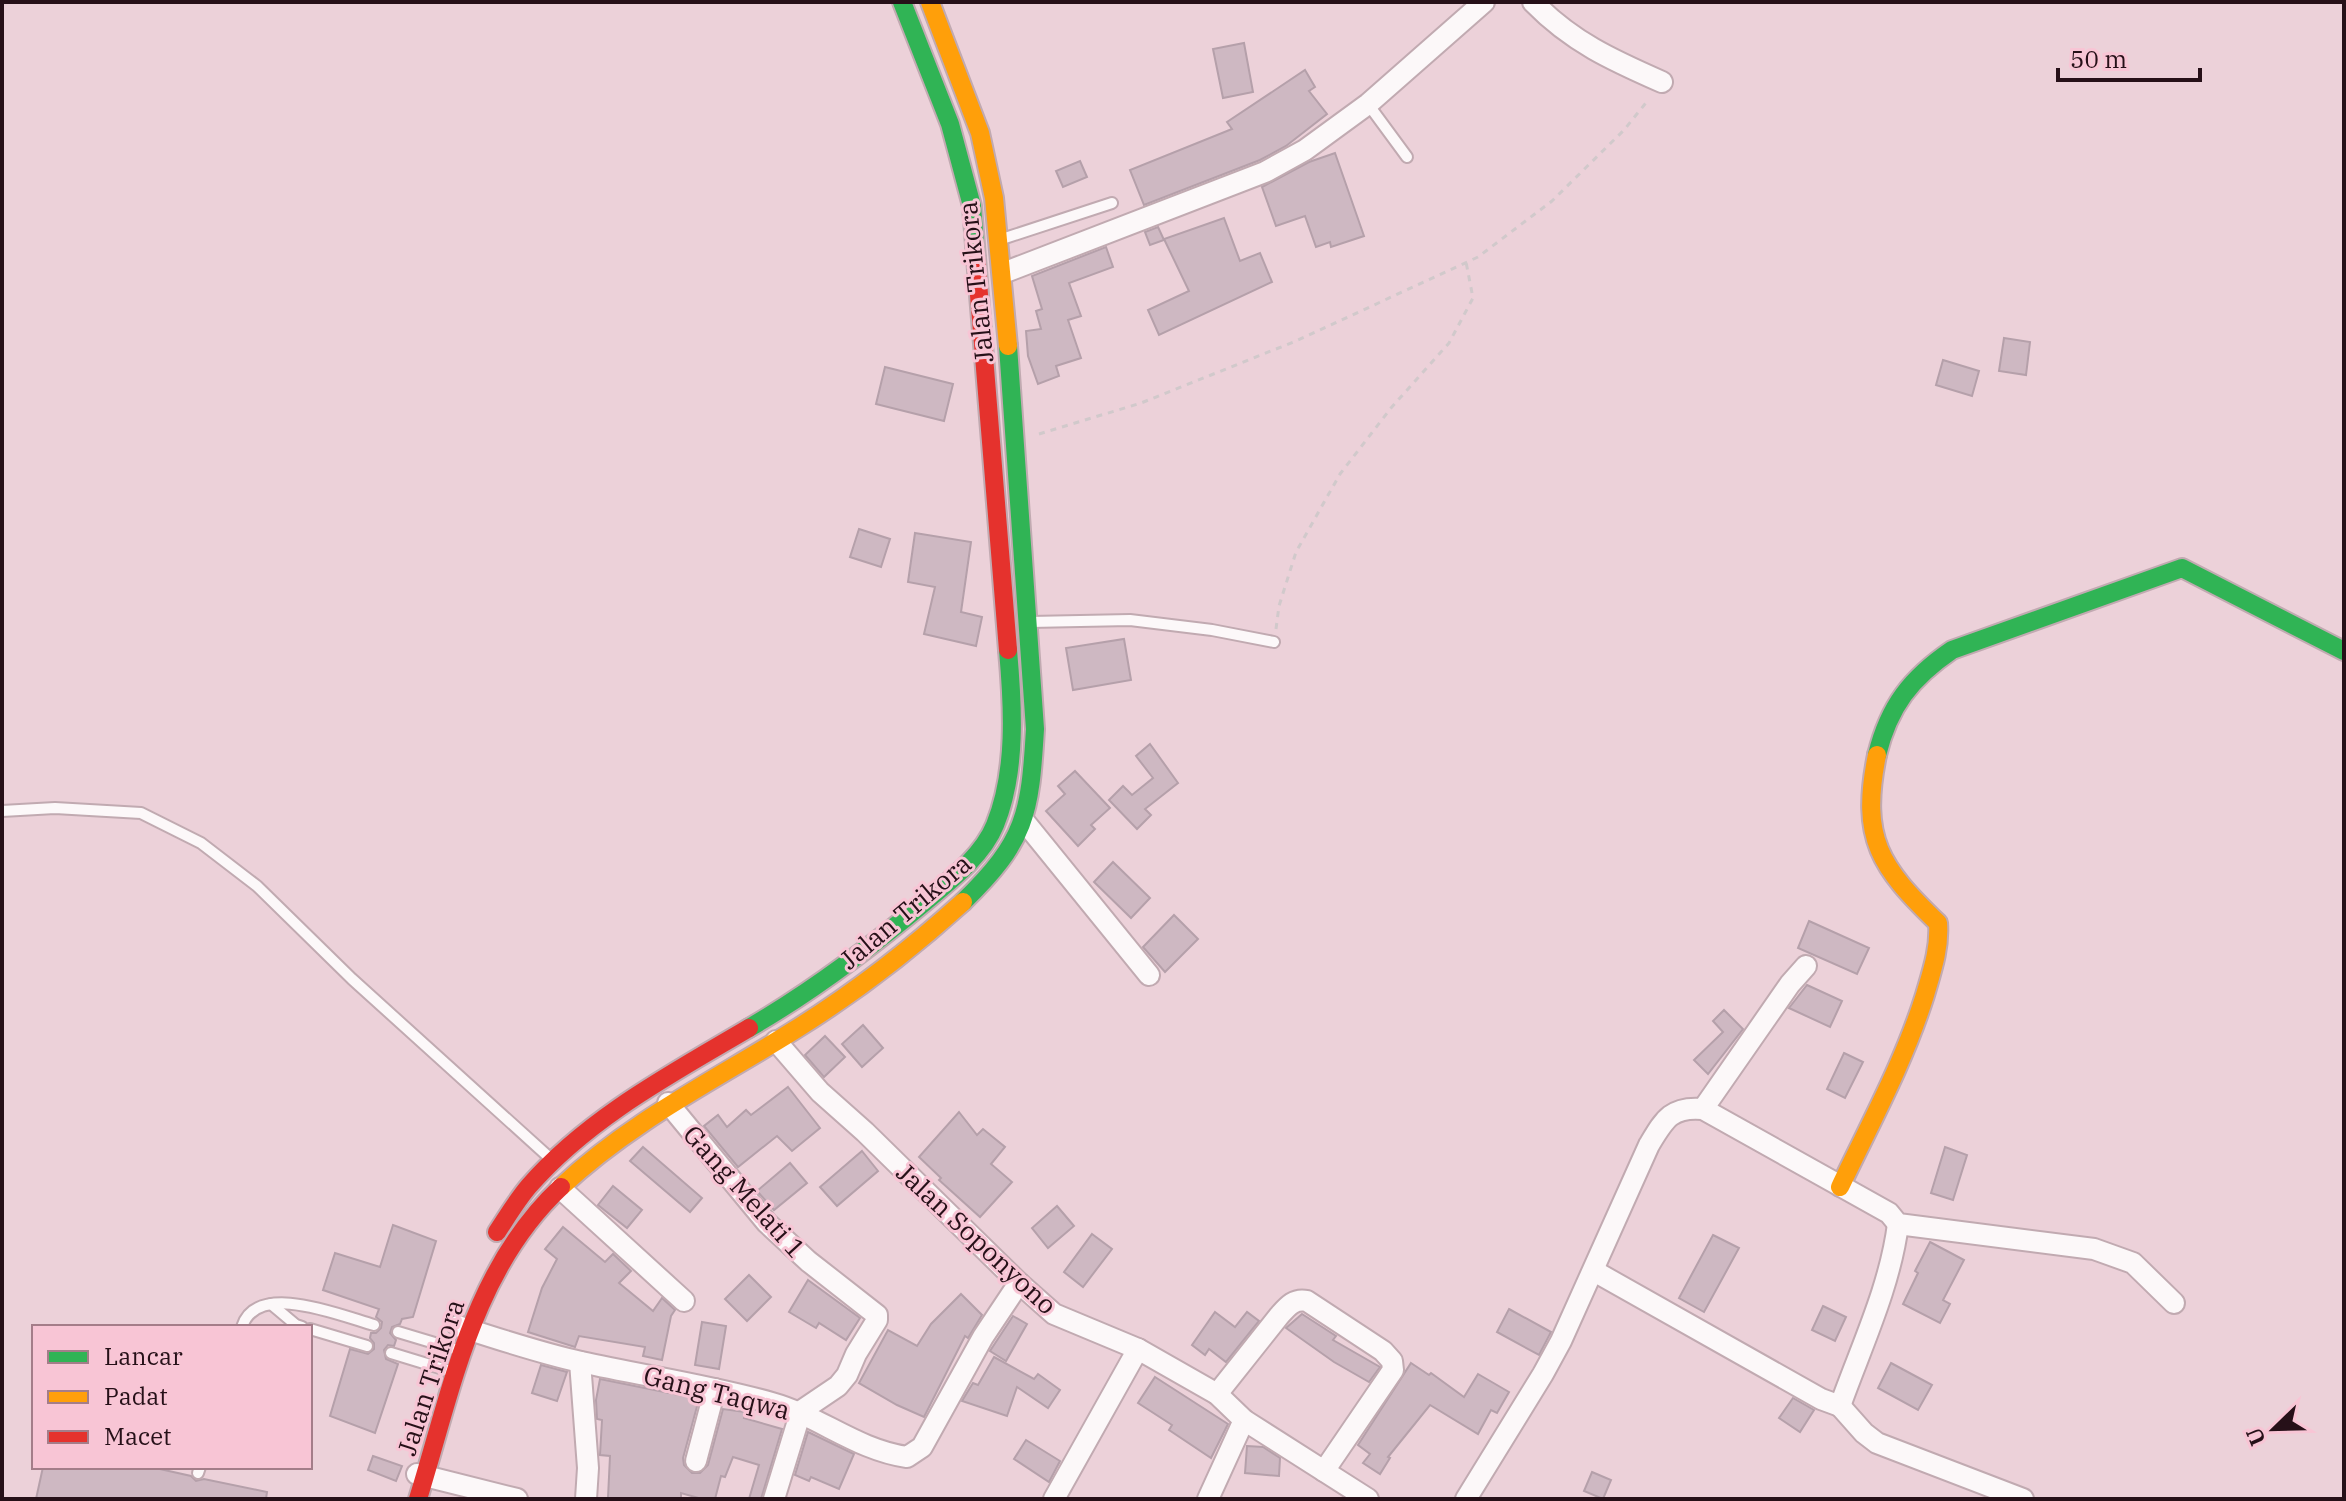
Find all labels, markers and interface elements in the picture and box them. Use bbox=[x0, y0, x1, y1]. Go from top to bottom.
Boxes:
scale bar bbox=[2058, 32, 2200, 82]
text: 50 m bbox=[2070, 43, 2127, 75]
street label: Jalan Trikora bbox=[950, 200, 1000, 364]
street label: Jalan Trikora bbox=[832, 846, 978, 976]
street label: Gang Melati 1 bbox=[676, 1117, 814, 1265]
street label: Jalan Soponyono bbox=[890, 1155, 1064, 1321]
street label: Jalan Trikora bbox=[389, 1295, 471, 1459]
legend bbox=[32, 1325, 312, 1469]
text: Lancar bbox=[104, 1340, 183, 1372]
street label: Gang Taqwa bbox=[640, 1357, 794, 1427]
text: Padat bbox=[104, 1380, 168, 1412]
north arrow bbox=[2234, 1389, 2314, 1469]
text: Macet bbox=[104, 1420, 172, 1452]
text: U bbox=[2238, 1423, 2272, 1450]

